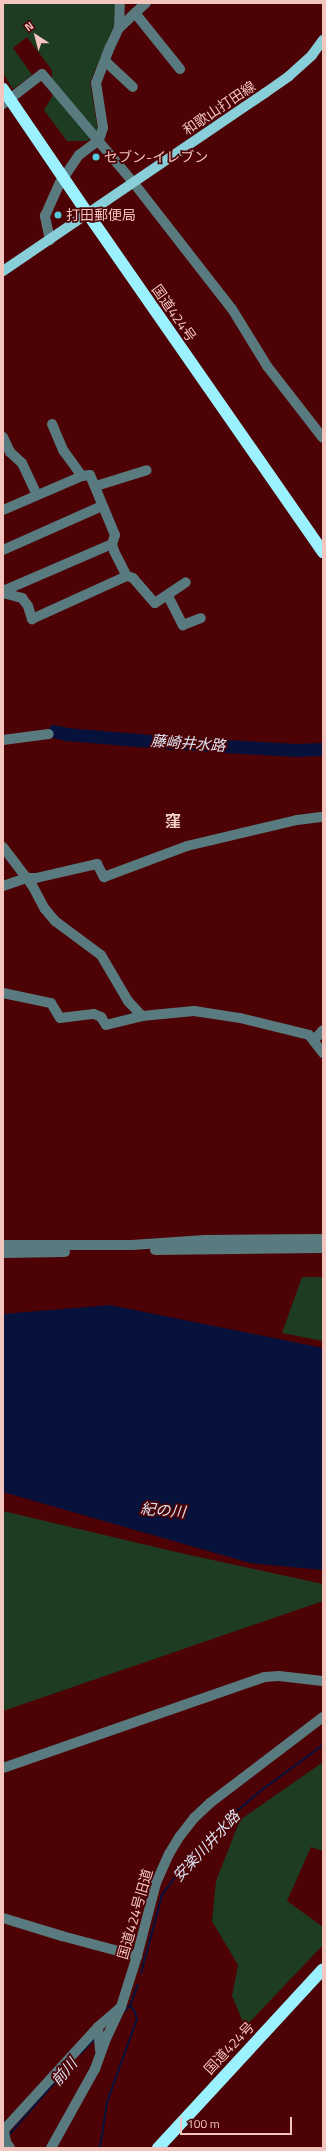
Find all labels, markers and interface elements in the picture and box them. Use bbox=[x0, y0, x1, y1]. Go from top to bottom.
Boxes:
north arrow bbox=[16, 16, 56, 56]
text: N bbox=[21, 18, 37, 35]
street label: 和歌山打田線 bbox=[179, 78, 259, 138]
place label: セブン-イレブン bbox=[104, 149, 208, 165]
marker: セブン-イレブン bbox=[91, 152, 101, 162]
place label: 打田郵便局 bbox=[66, 207, 136, 223]
marker: 打田郵便局 bbox=[53, 210, 63, 220]
street label: 国道424号 bbox=[148, 281, 200, 345]
water label: 藤崎井水路 bbox=[150, 731, 226, 755]
district label: 窪 bbox=[165, 811, 181, 831]
water label: 紀の川 bbox=[140, 1499, 186, 1521]
water label: 安楽川井水路 bbox=[169, 1807, 243, 1885]
street label: 国道424号旧道 bbox=[114, 1867, 156, 1961]
street label: 国道424号 bbox=[201, 2018, 257, 2078]
water label: 前川 bbox=[47, 2055, 81, 2089]
scale bar bbox=[182, 2109, 294, 2135]
text: 100 m bbox=[187, 2114, 220, 2133]

